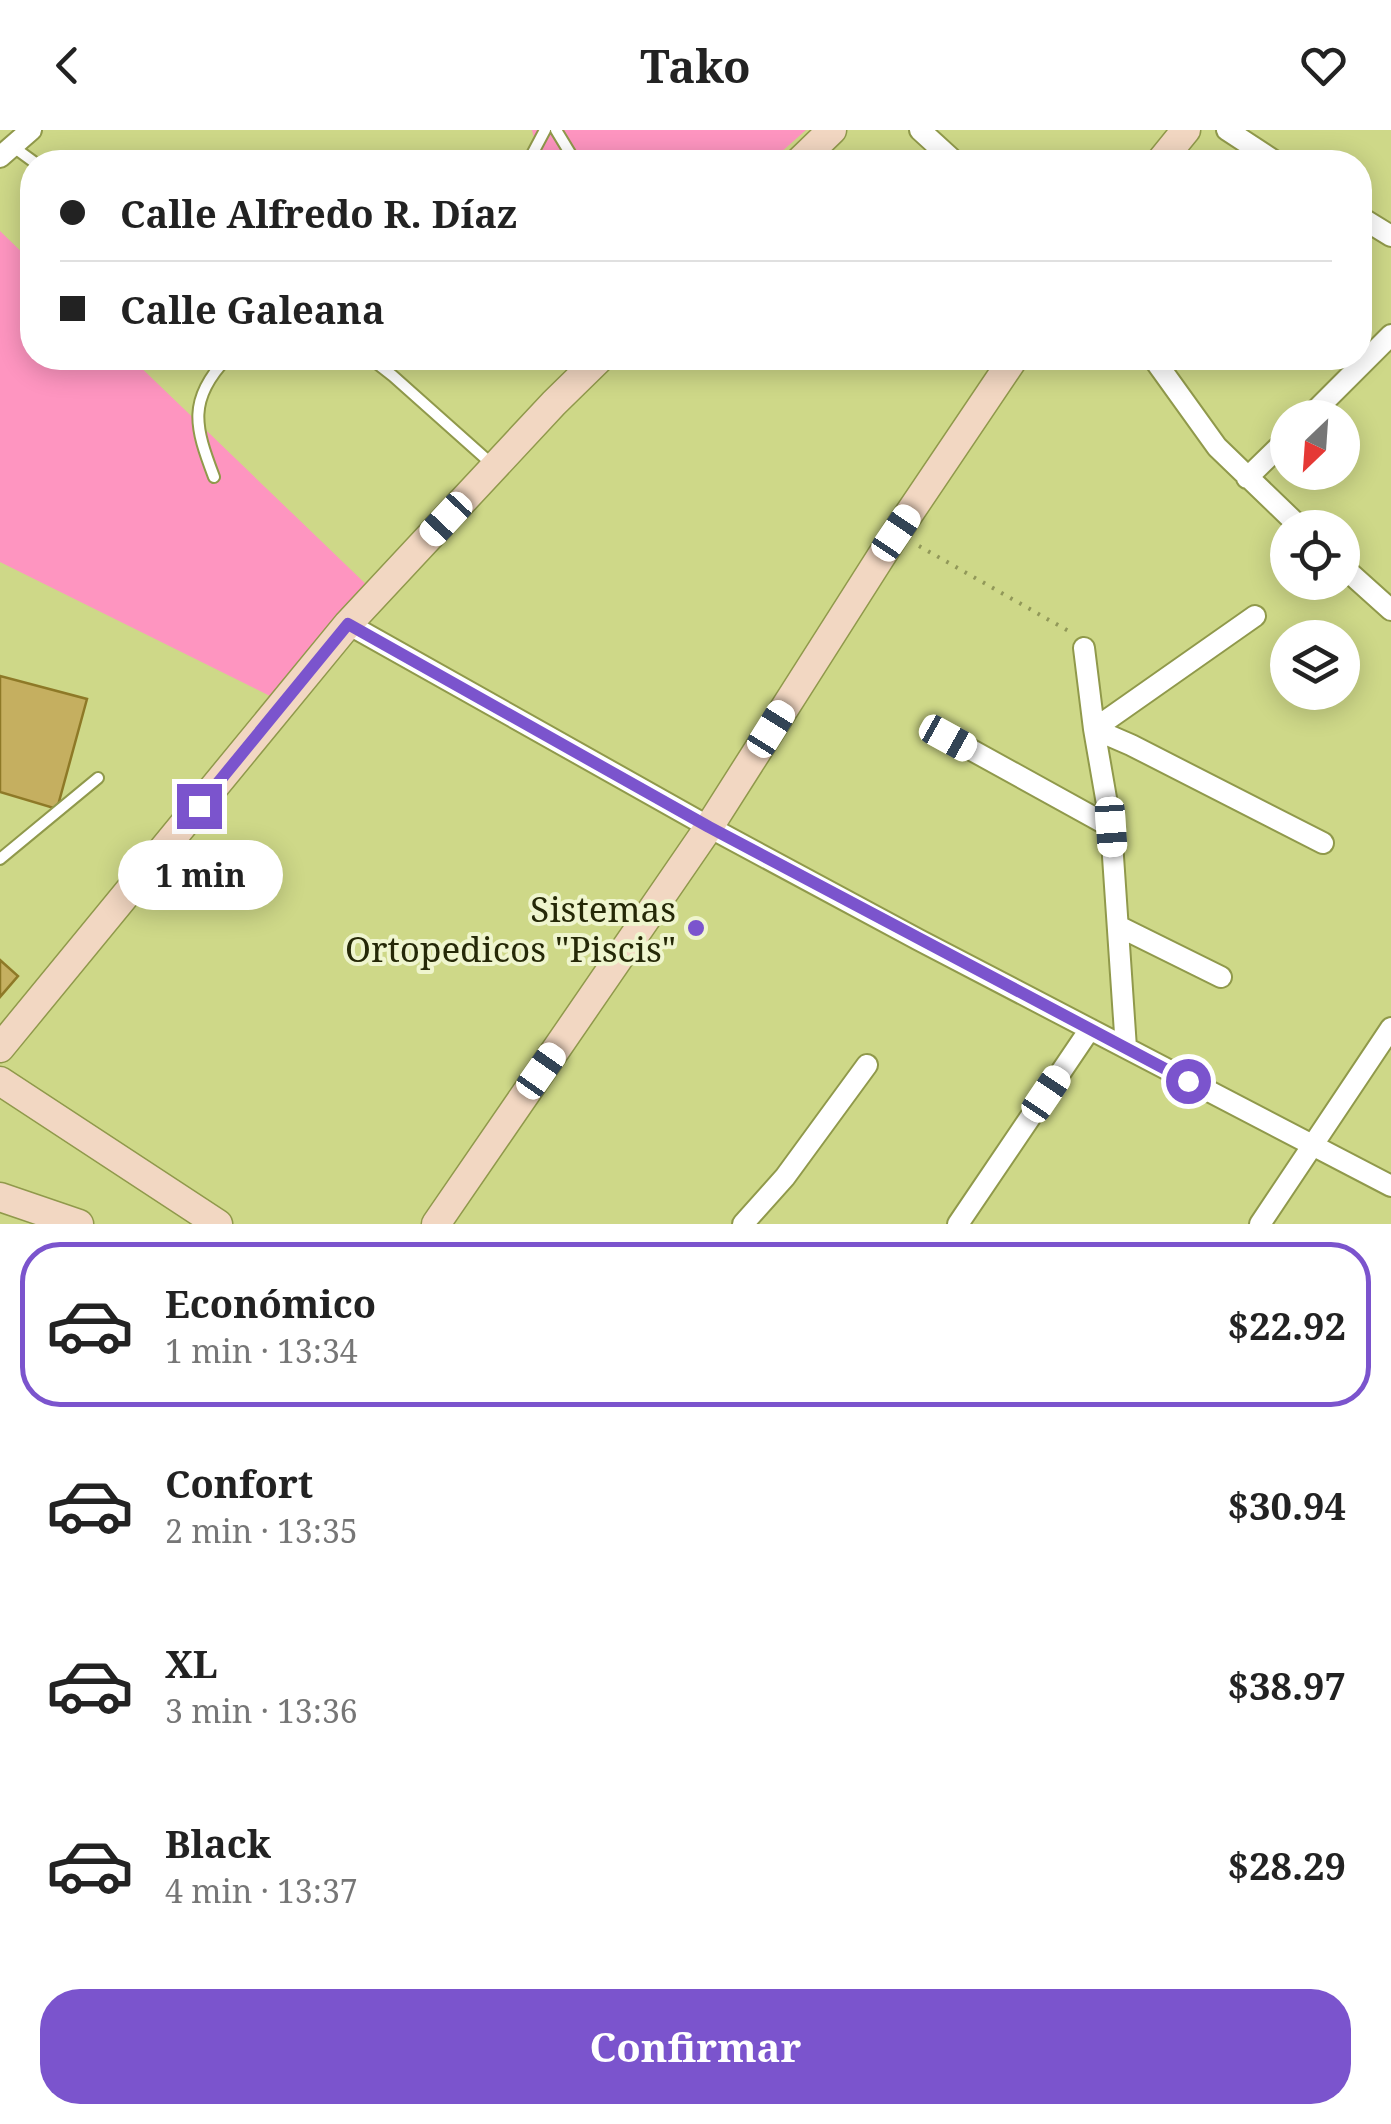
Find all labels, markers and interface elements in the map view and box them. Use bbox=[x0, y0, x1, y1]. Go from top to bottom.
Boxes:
text: Tako bbox=[640, 35, 751, 96]
icon: back bbox=[40, 38, 95, 93]
icon: heart bbox=[1296, 38, 1351, 93]
text: Calle Alfredo R. Díaz bbox=[120, 187, 517, 239]
text: Calle Galeana bbox=[120, 283, 385, 335]
north arrow bbox=[1270, 400, 1360, 490]
map controls bbox=[1270, 400, 1360, 710]
car bbox=[415, 487, 477, 551]
car bbox=[867, 500, 925, 566]
button: locate bbox=[1270, 510, 1360, 600]
button: layers bbox=[1270, 620, 1360, 710]
car bbox=[742, 696, 800, 762]
car bbox=[914, 710, 982, 766]
route end bbox=[177, 784, 222, 829]
car bbox=[1094, 796, 1128, 858]
callout: 1 min bbox=[116, 841, 282, 911]
text: 1 min bbox=[155, 853, 246, 896]
place label: Sistemas Ortopedicos "Piscis" bbox=[345, 885, 676, 972]
marker: Sistemas Ortopedicos "Piscis" bbox=[685, 917, 707, 939]
car bbox=[512, 1038, 570, 1104]
route start bbox=[1166, 1059, 1211, 1104]
car bbox=[1017, 1061, 1075, 1127]
text: Económico bbox=[165, 1277, 376, 1329]
icon: car bbox=[45, 1280, 135, 1370]
text: $22.92 bbox=[1227, 1299, 1346, 1351]
text: 1 min · 13:34 bbox=[165, 1329, 358, 1372]
text: Confort bbox=[165, 1457, 313, 1509]
icon: car bbox=[45, 1460, 135, 1550]
text: $30.94 bbox=[1227, 1479, 1346, 1531]
text: 2 min · 13:35 bbox=[165, 1509, 358, 1552]
text: XL bbox=[165, 1637, 218, 1689]
icon: car bbox=[45, 1640, 135, 1730]
text: $38.97 bbox=[1227, 1659, 1346, 1711]
text: 3 min · 13:36 bbox=[165, 1689, 358, 1732]
text: Black bbox=[165, 1817, 271, 1869]
icon: car bbox=[45, 1820, 135, 1910]
text: $28.29 bbox=[1227, 1839, 1346, 1891]
text: 4 min · 13:37 bbox=[165, 1869, 358, 1912]
button: Confirmar bbox=[40, 1989, 1351, 2104]

